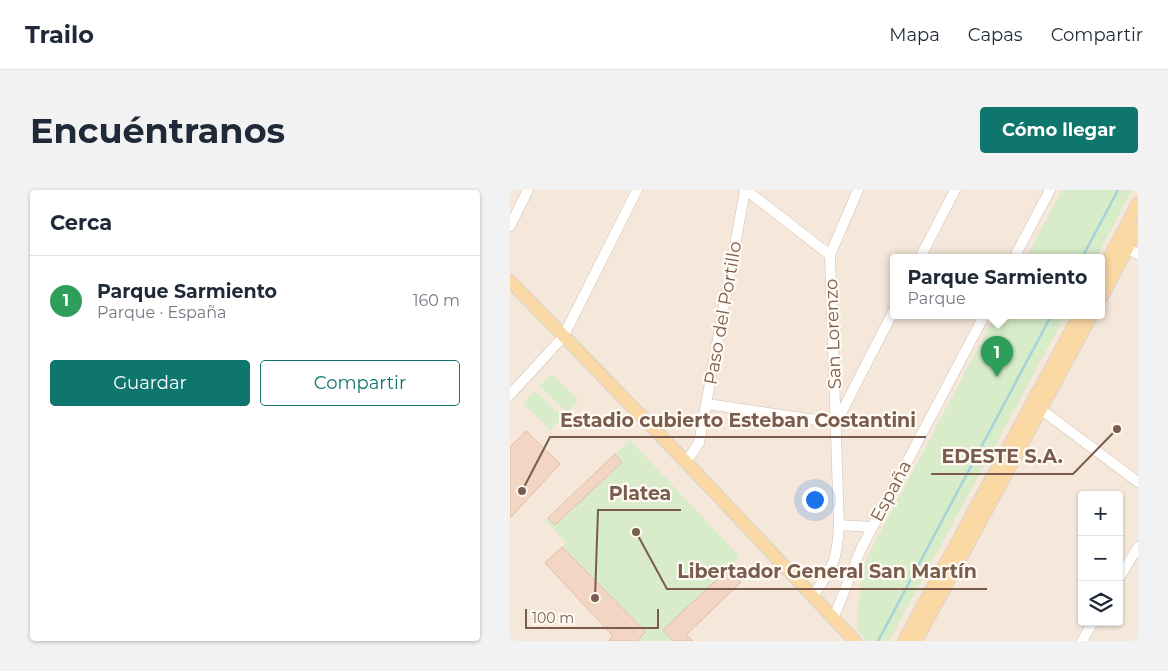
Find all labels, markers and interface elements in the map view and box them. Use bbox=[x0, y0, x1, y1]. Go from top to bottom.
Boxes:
text: Trailo bbox=[25, 20, 94, 49]
text: Mapa bbox=[889, 24, 940, 46]
text: Capas bbox=[968, 24, 1023, 46]
text: Compartir bbox=[1051, 24, 1143, 46]
button: Cómo llegar bbox=[980, 107, 1138, 153]
text: Encuéntranos bbox=[30, 109, 285, 152]
text: Cerca bbox=[50, 210, 112, 235]
street label: Paso del Portillo bbox=[700, 240, 746, 386]
popup bbox=[890, 254, 1105, 319]
text: Parque Sarmiento bbox=[907, 266, 1088, 289]
street label: San Lorenzo bbox=[820, 278, 846, 390]
text: Parque Sarmiento bbox=[97, 280, 277, 303]
text: Parque bbox=[907, 289, 966, 308]
text: 1 bbox=[63, 291, 69, 310]
text: 160 m bbox=[413, 291, 460, 310]
text: Parque · España bbox=[97, 303, 226, 322]
pin: 1 bbox=[981, 336, 1013, 377]
button: Guardar bbox=[50, 360, 250, 406]
button: Compartir bbox=[260, 360, 460, 406]
callout: Estadio cubierto Esteban Costantini bbox=[550, 403, 926, 437]
text: Estadio cubierto Esteban Costantini bbox=[560, 409, 916, 432]
callout: EDESTE S.A. bbox=[931, 440, 1073, 474]
text: EDESTE S.A. bbox=[941, 445, 1063, 468]
street label: España bbox=[866, 457, 916, 525]
callout: Platea bbox=[598, 476, 681, 510]
text: Platea bbox=[609, 482, 671, 505]
your location bbox=[802, 487, 828, 513]
map controls bbox=[1078, 491, 1123, 626]
button: + bbox=[1078, 491, 1123, 536]
button: − bbox=[1078, 536, 1123, 581]
callout: Libertador General San Martín bbox=[667, 555, 987, 589]
text: Libertador General San Martín bbox=[677, 560, 977, 583]
button: layers bbox=[1078, 581, 1123, 626]
scale bar bbox=[525, 606, 659, 629]
text: 100 m bbox=[532, 609, 574, 627]

